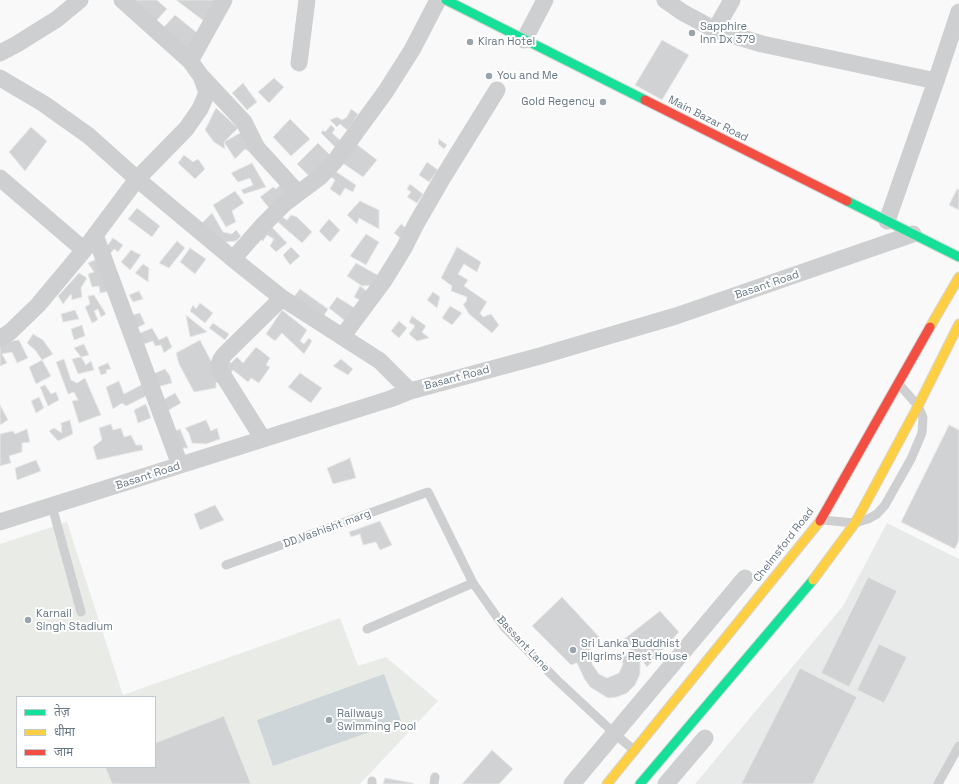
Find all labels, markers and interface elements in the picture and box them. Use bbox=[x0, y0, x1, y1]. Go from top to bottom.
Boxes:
place label: Sapphire Inn Dx 379 bbox=[700, 20, 755, 46]
marker: Sapphire Inn Dx 379 bbox=[687, 28, 697, 38]
place label: Kiran Hotel bbox=[478, 35, 535, 49]
marker: Kiran Hotel bbox=[465, 37, 475, 47]
place label: You and Me bbox=[497, 69, 558, 83]
marker: You and Me bbox=[484, 71, 494, 81]
street label: Main Bazar Road bbox=[666, 93, 750, 145]
place label: Gold Regency bbox=[521, 95, 595, 109]
marker: Gold Regency bbox=[598, 97, 608, 107]
street label: Basant Road bbox=[733, 268, 801, 302]
street label: Basant Road bbox=[423, 363, 491, 393]
street label: Basant Road bbox=[114, 459, 182, 493]
street label: Chelmsford Road bbox=[751, 505, 817, 585]
street label: DD Vashisht marg bbox=[281, 507, 373, 551]
place label: Karnail Singh Stadium bbox=[36, 607, 113, 633]
street label: Bassant Lane bbox=[494, 613, 552, 675]
marker: Karnail Singh Stadium bbox=[23, 615, 33, 625]
place label: Sri Lanka Buddhist Pilgrims' Rest House bbox=[581, 637, 688, 663]
marker: Sri Lanka Buddhist Pilgrims' Rest House bbox=[568, 645, 578, 655]
legend bbox=[16, 696, 156, 768]
text: तेज़ bbox=[54, 704, 70, 720]
place label: Railways Swimming Pool bbox=[337, 707, 416, 733]
marker: Railways Swimming Pool bbox=[324, 715, 334, 725]
text: धीमा bbox=[54, 724, 75, 740]
text: जाम bbox=[54, 744, 73, 760]

